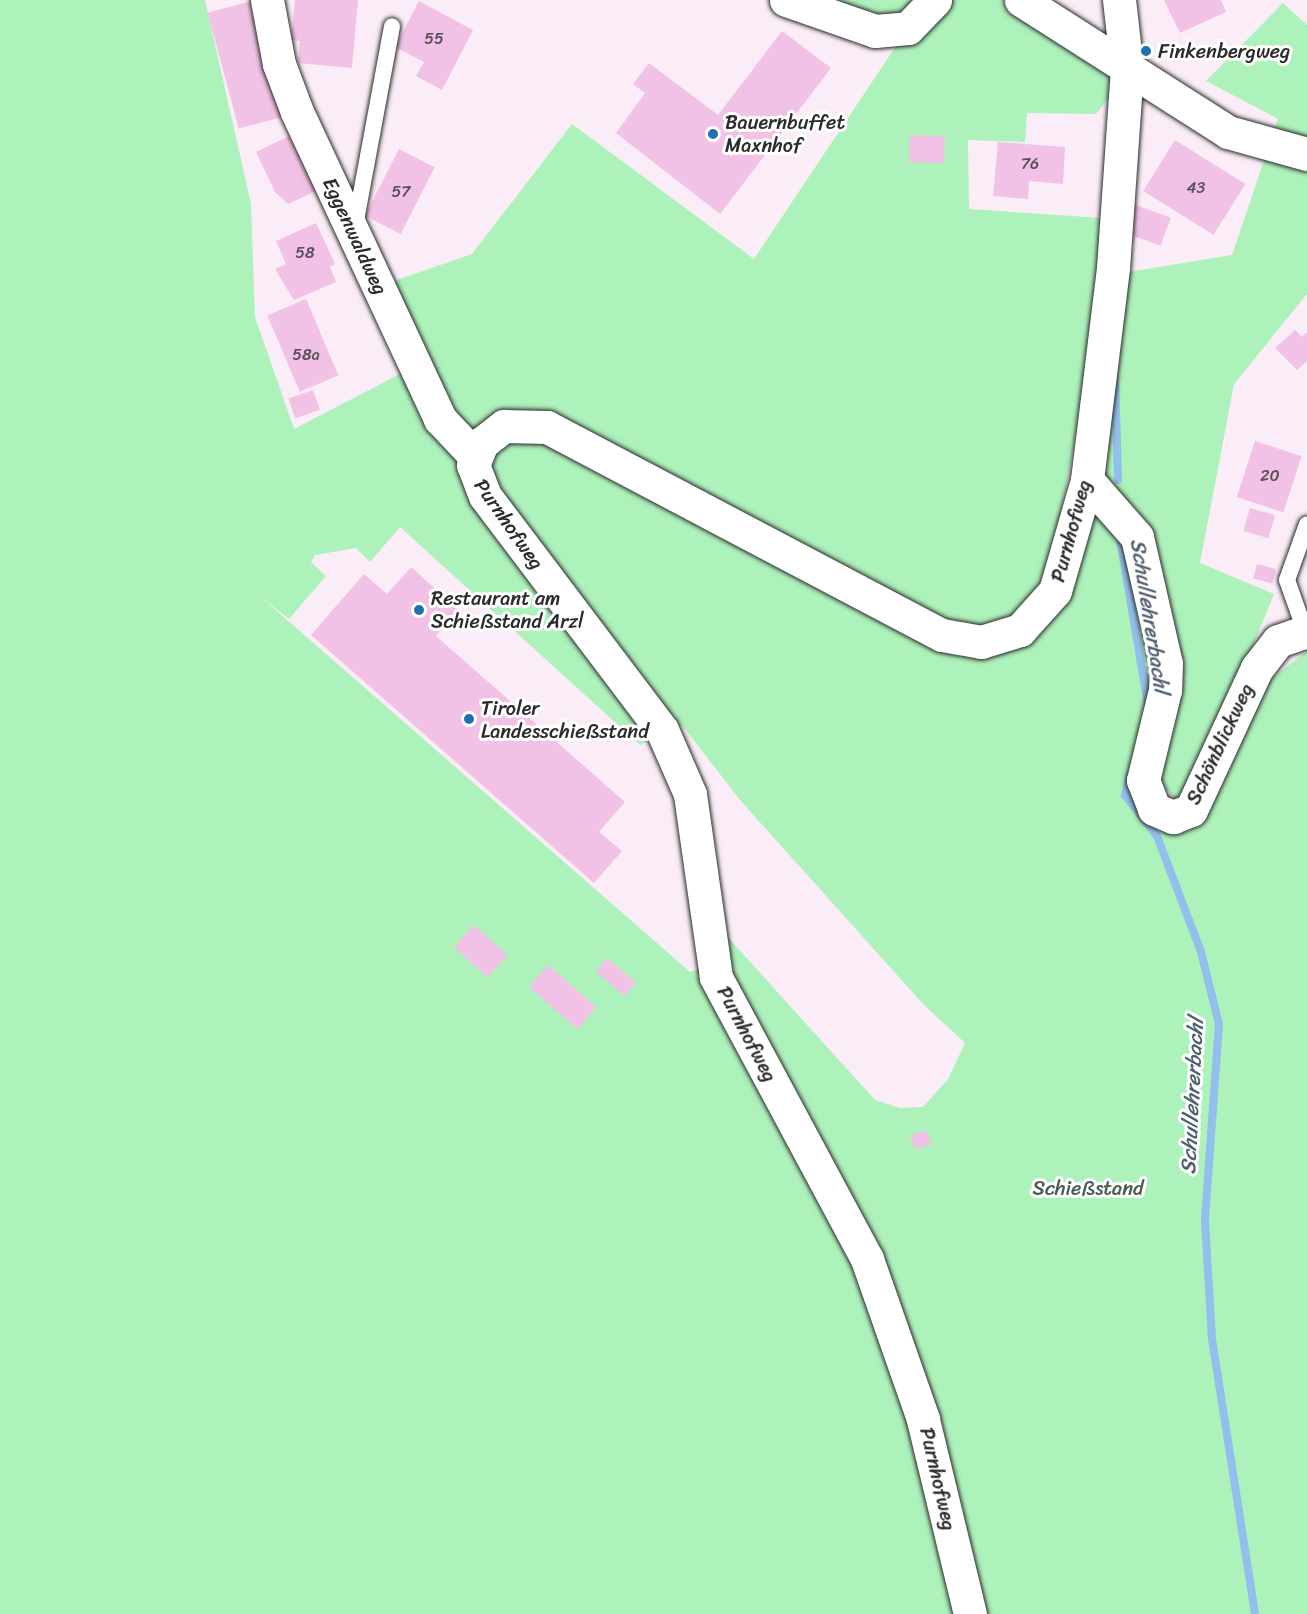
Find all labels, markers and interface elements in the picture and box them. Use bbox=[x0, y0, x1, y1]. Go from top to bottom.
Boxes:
house number: 55 bbox=[424, 29, 444, 49]
place label: Finkenbergweg bbox=[1158, 39, 1290, 63]
marker: Finkenbergweg bbox=[1139, 44, 1153, 58]
place label: Bauernbuffet Maxnhof bbox=[725, 110, 845, 157]
marker: Bauernbuffet Maxnhof bbox=[706, 127, 720, 141]
house number: 76 bbox=[1021, 154, 1039, 174]
street label: Eggenwaldweg bbox=[317, 174, 393, 298]
house number: 43 bbox=[1187, 178, 1205, 198]
house number: 57 bbox=[392, 182, 410, 202]
house number: 58 bbox=[295, 243, 315, 263]
house number: 58a bbox=[292, 345, 320, 365]
house number: 20 bbox=[1260, 466, 1280, 486]
street label: Purnhofweg bbox=[469, 474, 549, 574]
street label: Purnhofweg bbox=[1046, 477, 1096, 585]
water label: Schullehrerbachl bbox=[1125, 537, 1175, 695]
place label: Restaurant am Schießstand Arzl bbox=[431, 586, 584, 633]
marker: Restaurant am Schießstand Arzl bbox=[412, 603, 426, 617]
street label: Schönblickweg bbox=[1181, 680, 1259, 808]
place label: Tiroler Landesschießstand bbox=[481, 696, 649, 743]
marker: Tiroler Landesschießstand bbox=[462, 712, 476, 726]
street label: Purnhofweg bbox=[712, 982, 782, 1086]
water label: Schullehrerbachl bbox=[1175, 1017, 1209, 1175]
park label: Schießstand bbox=[1033, 1176, 1143, 1200]
street label: Purnhofweg bbox=[915, 1425, 961, 1533]

